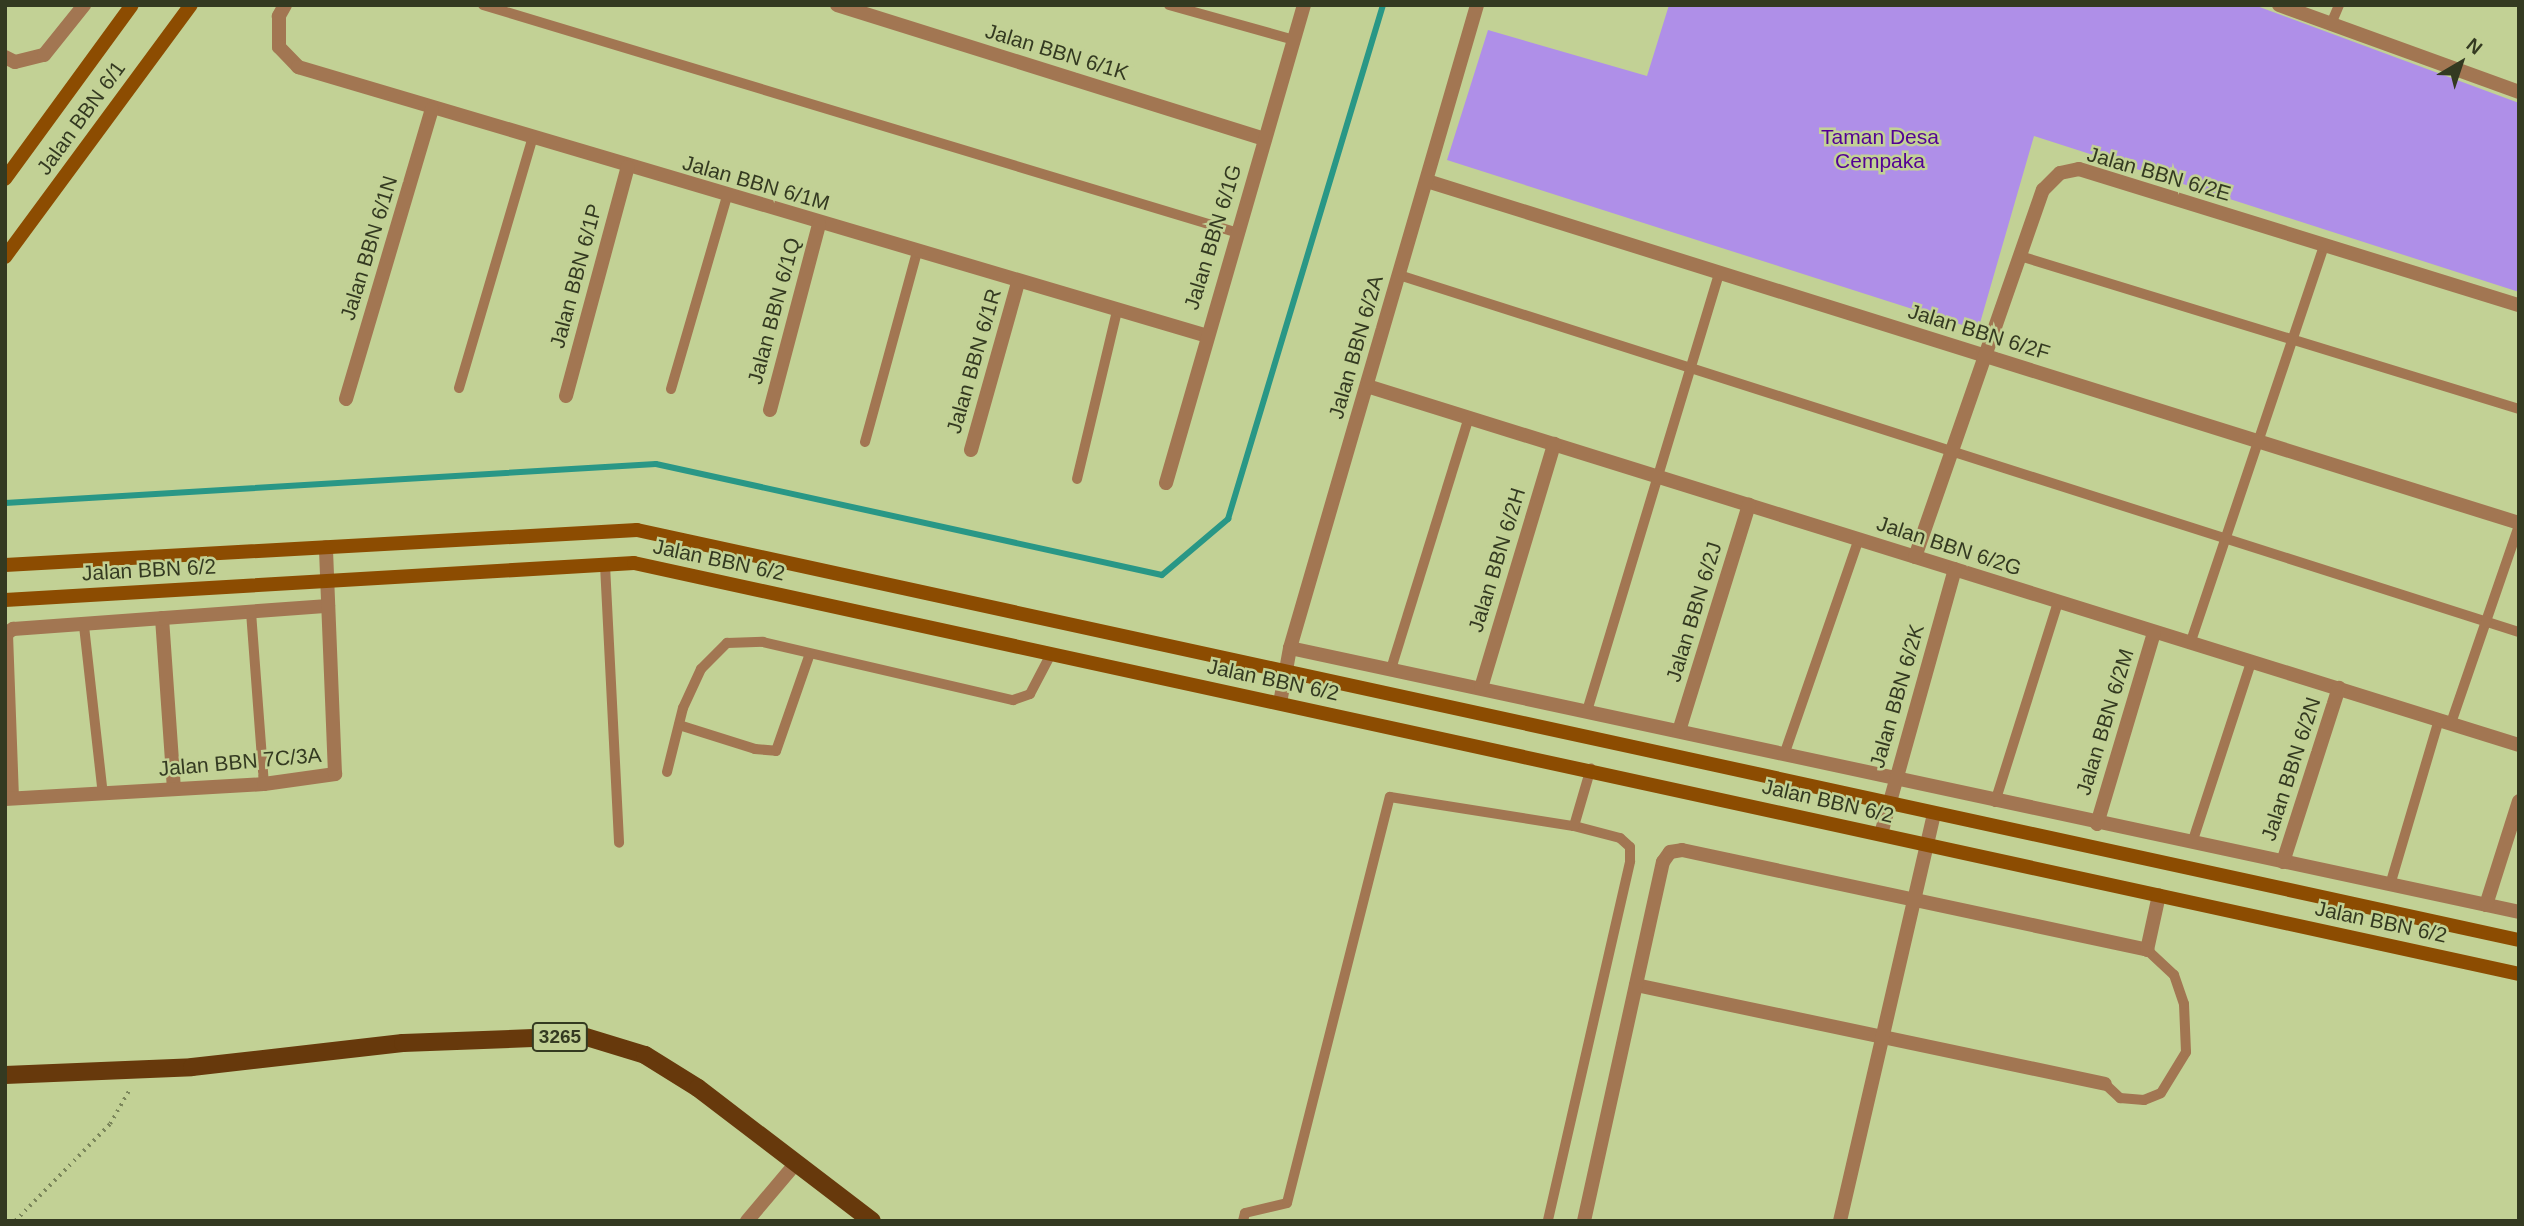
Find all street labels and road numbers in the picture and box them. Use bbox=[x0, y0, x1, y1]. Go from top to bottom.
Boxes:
street label: Jalan BBN 6/1K bbox=[982, 18, 1132, 86]
street label: Jalan BBN 6/1 bbox=[31, 56, 131, 180]
street label: Jalan BBN 6/2E bbox=[2084, 141, 2234, 207]
street label: Jalan BBN 6/1M bbox=[680, 150, 832, 216]
street label: Jalan BBN 6/1G bbox=[1179, 161, 1247, 313]
street label: Jalan BBN 6/1N bbox=[335, 173, 403, 323]
street label: Jalan BBN 6/1P bbox=[545, 201, 607, 351]
street label: Jalan BBN 6/1Q bbox=[742, 235, 806, 387]
street label: Jalan BBN 6/2A bbox=[1323, 272, 1389, 422]
street label: Jalan BBN 6/1R bbox=[941, 286, 1007, 436]
street label: Jalan BBN 6/2F bbox=[1905, 298, 2053, 366]
street label: Jalan BBN 6/2H bbox=[1463, 485, 1531, 635]
street label: Jalan BBN 6/2G bbox=[1874, 511, 2024, 581]
street label: Jalan BBN 6/2 bbox=[651, 534, 787, 586]
street label: Jalan BBN 6/2J bbox=[1661, 539, 1727, 685]
street label: Jalan BBN 6/2 bbox=[81, 554, 217, 586]
street label: Jalan BBN 6/2K bbox=[1864, 621, 1930, 771]
street label: Jalan BBN 6/2M bbox=[2071, 646, 2139, 798]
street label: Jalan BBN 6/2 bbox=[1205, 654, 1341, 706]
street label: Jalan BBN 6/2N bbox=[2256, 694, 2326, 844]
street label: Jalan BBN 7C/3A bbox=[158, 742, 322, 782]
street label: Jalan BBN 6/2 bbox=[1760, 774, 1896, 828]
street label: Jalan BBN 6/2 bbox=[2313, 896, 2449, 948]
road number: 3265 bbox=[530, 1021, 590, 1052]

